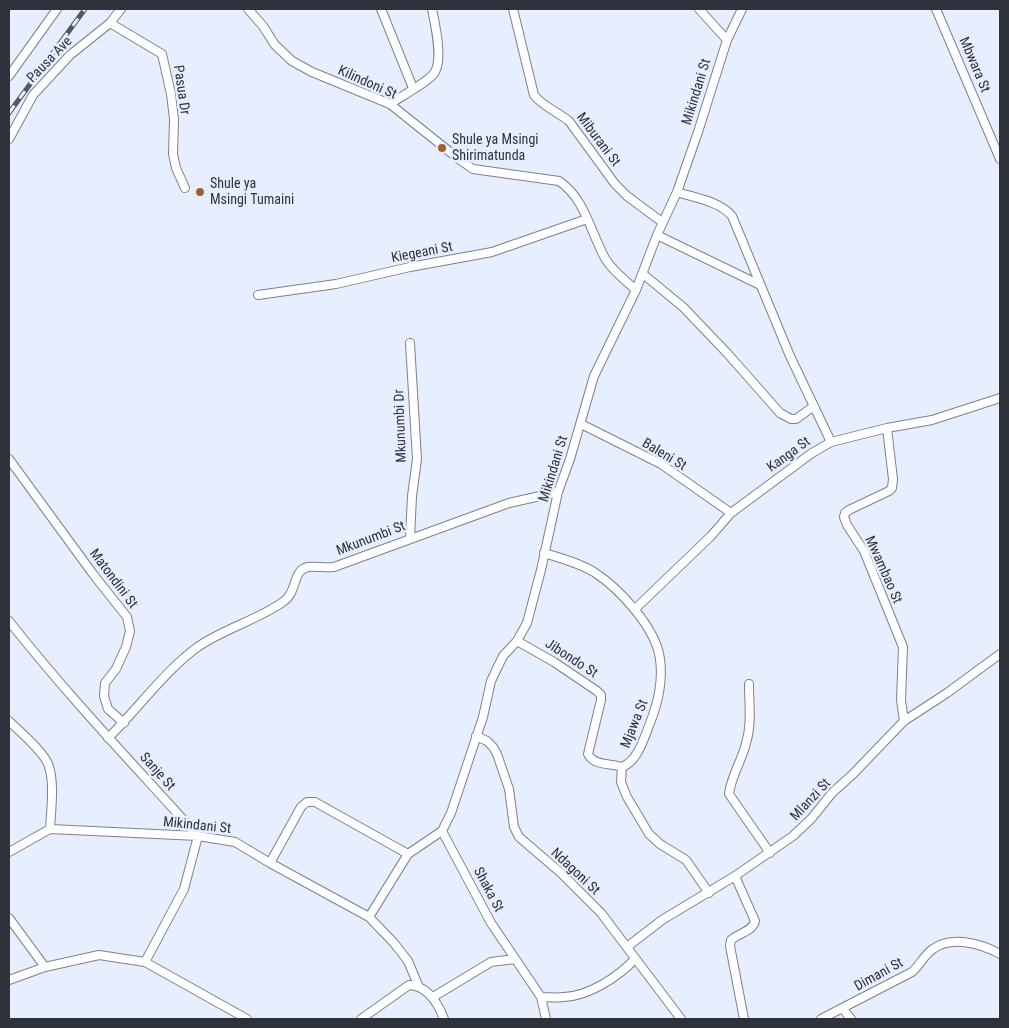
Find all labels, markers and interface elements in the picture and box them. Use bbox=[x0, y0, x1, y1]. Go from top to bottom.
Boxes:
street label: Pausa Ave bbox=[24, 33, 76, 87]
street label: Mbwara St bbox=[955, 35, 993, 95]
street label: Mikindani St bbox=[679, 57, 715, 127]
street label: Kilindoni St bbox=[335, 63, 399, 103]
street label: Pasua Dr bbox=[169, 64, 193, 116]
street label: Miburani St bbox=[572, 110, 624, 170]
place label: Shule ya Msingi Shirimatunda bbox=[452, 132, 538, 164]
marker: Shule ya Msingi Shirimatunda bbox=[436, 142, 448, 154]
place label: Shule ya Msingi Tumaini bbox=[210, 176, 294, 208]
marker: Shule ya Msingi Tumaini bbox=[194, 186, 206, 198]
street label: Kiegeani St bbox=[390, 239, 454, 267]
street label: Mkunumbi Dr bbox=[391, 389, 411, 463]
street label: Mikindani St bbox=[536, 434, 572, 504]
street label: Kanga St bbox=[764, 434, 814, 476]
street label: Baleni St bbox=[639, 435, 689, 475]
street label: Mkunumbi St bbox=[334, 518, 408, 560]
street label: Mwambao St bbox=[861, 534, 905, 606]
street label: Matondini St bbox=[85, 546, 141, 612]
street label: Jibondo St bbox=[542, 636, 600, 682]
street label: Mjawa St bbox=[618, 697, 652, 751]
street label: Sanje St bbox=[136, 750, 178, 794]
street label: Mlanzi St bbox=[787, 776, 835, 824]
street label: Mikindani St bbox=[162, 814, 232, 838]
street label: Ndagoni St bbox=[547, 845, 603, 899]
street label: Shaka St bbox=[469, 865, 507, 915]
street label: Dimani St bbox=[852, 955, 906, 995]

